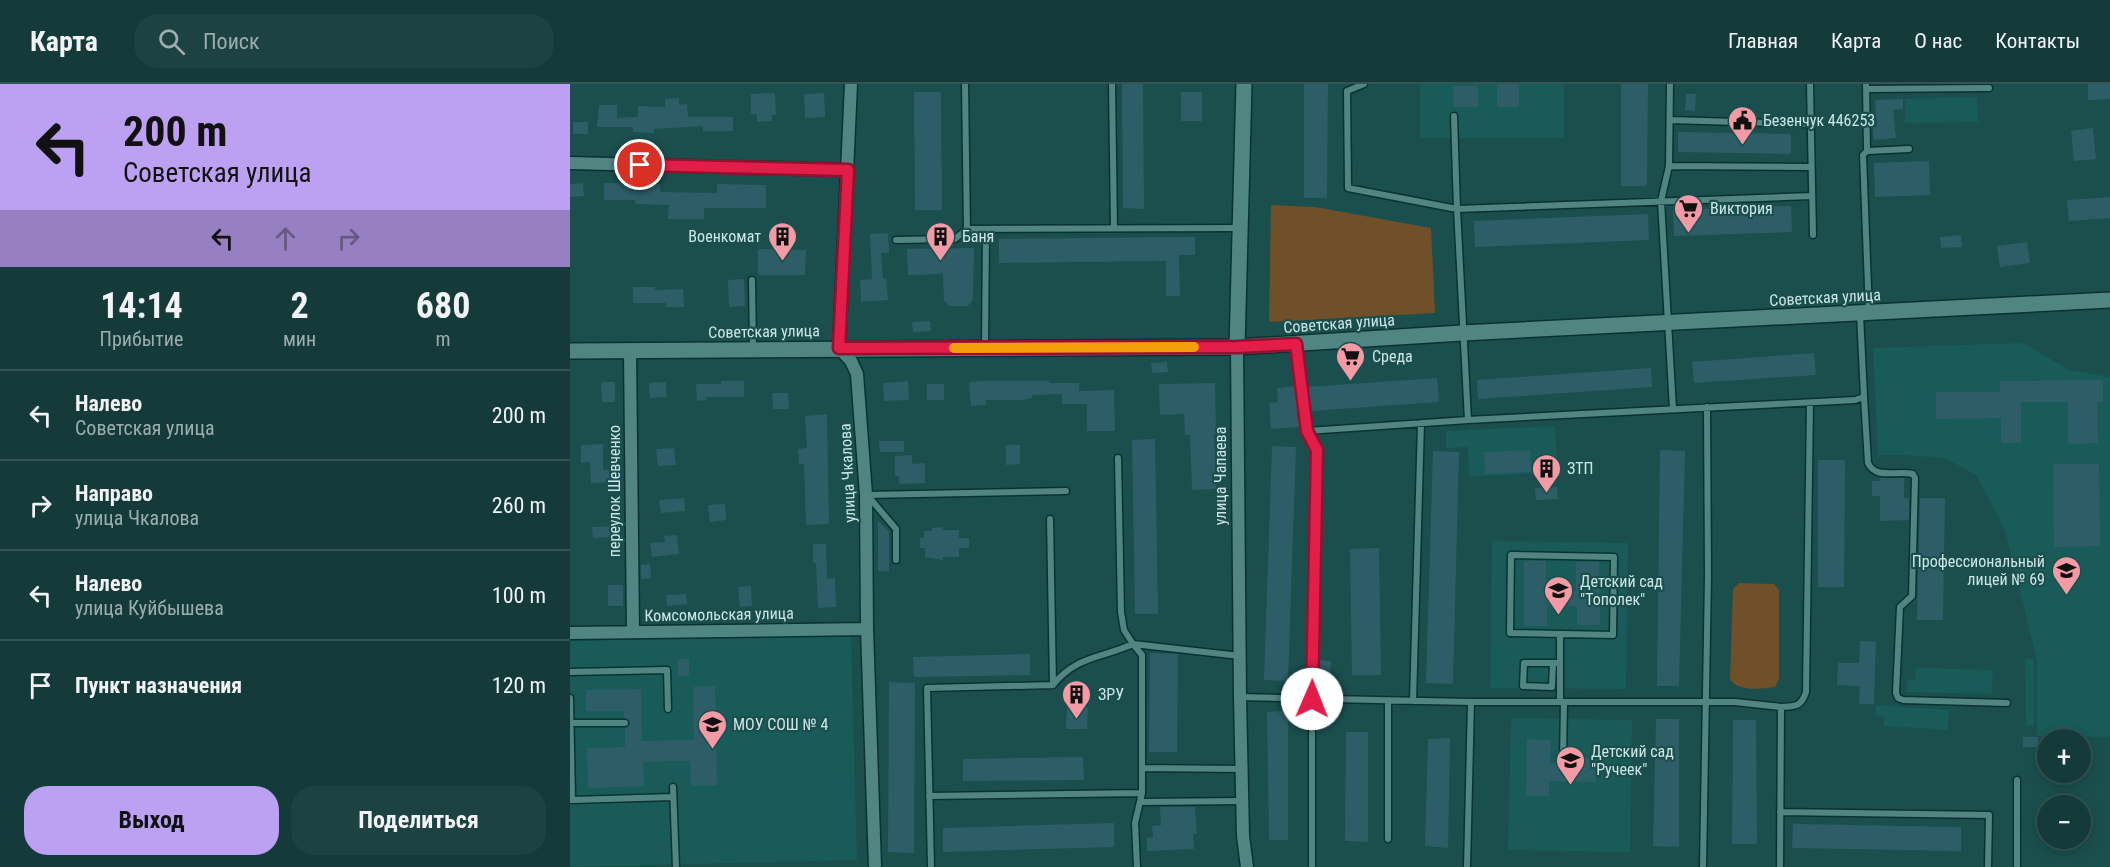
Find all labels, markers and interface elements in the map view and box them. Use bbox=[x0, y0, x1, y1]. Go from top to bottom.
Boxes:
search box bbox=[134, 14, 554, 68]
text: Карта bbox=[30, 25, 98, 58]
icon: search bbox=[155, 25, 188, 58]
text: Поиск bbox=[203, 29, 260, 54]
text: Главная bbox=[1728, 29, 1798, 53]
text: Карта bbox=[1831, 29, 1881, 53]
text: О нас bbox=[1914, 29, 1962, 53]
text: Контакты bbox=[1995, 29, 2080, 53]
public building icon: Безенчук 446253 bbox=[1726, 104, 1758, 146]
text: 200 m bbox=[123, 107, 228, 156]
icon: left bbox=[24, 108, 102, 186]
place label: Безенчук 446253 bbox=[1763, 111, 1875, 130]
pin bbox=[614, 139, 665, 190]
icon: arrive bbox=[623, 148, 656, 181]
text: Советская улица bbox=[123, 157, 311, 189]
supermarket icon: Виктория bbox=[1673, 192, 1705, 234]
place label: Виктория bbox=[1710, 199, 1773, 218]
building icon: Военкомат bbox=[766, 220, 798, 262]
building icon: Баня bbox=[925, 220, 957, 262]
icon: left bbox=[206, 222, 239, 255]
icon: ahead bbox=[269, 222, 302, 255]
icon: right bbox=[332, 222, 365, 255]
place label: Военкомат bbox=[688, 227, 761, 246]
place label: Баня bbox=[962, 227, 994, 246]
text: 14:14 bbox=[100, 285, 183, 327]
text: 2 bbox=[290, 285, 309, 327]
text: 680 bbox=[416, 285, 470, 327]
street label: Советская улица bbox=[1769, 285, 1881, 310]
street label: Советская улица bbox=[1283, 310, 1395, 337]
street label: Советская улица bbox=[708, 321, 820, 342]
text: Прибытие bbox=[100, 327, 183, 351]
text: мин bbox=[283, 327, 316, 351]
text: m bbox=[436, 327, 451, 351]
supermarket icon: Среда bbox=[1335, 340, 1367, 382]
place label: Среда bbox=[1372, 347, 1413, 366]
text: Налево bbox=[75, 391, 142, 416]
icon: left bbox=[24, 399, 57, 432]
text: 200 m bbox=[492, 403, 546, 428]
text: Советская улица bbox=[75, 416, 215, 440]
street label: улица Чкалова bbox=[835, 423, 860, 523]
street label: переулок Шевченко bbox=[605, 425, 624, 557]
street label: улица Чапаева bbox=[1211, 427, 1230, 525]
building icon: ЗТП bbox=[1530, 452, 1562, 494]
place label: ЗТП bbox=[1567, 459, 1593, 478]
text: Направо bbox=[75, 481, 153, 506]
icon: right bbox=[24, 489, 57, 522]
text: 260 m bbox=[492, 493, 546, 518]
text: улица Чкалова bbox=[75, 506, 199, 530]
place label: Профессиональный лицей № 69 bbox=[1912, 552, 2045, 589]
school or university icon: Профессиональный лицей № 69 bbox=[2050, 554, 2082, 596]
text: Налево bbox=[75, 571, 142, 596]
place label: Детский сад "Тополек" bbox=[1580, 572, 1663, 609]
school or university icon: Детский сад "Тополек" bbox=[1543, 574, 1575, 616]
icon: left bbox=[24, 579, 57, 612]
text: 100 m bbox=[492, 583, 546, 608]
text: улица Куйбышева bbox=[75, 596, 224, 620]
street label: Комсомольская улица bbox=[644, 604, 794, 625]
position arrow bbox=[1280, 667, 1344, 731]
icon: arrive bbox=[24, 669, 57, 702]
text: Пункт назначения bbox=[75, 673, 242, 698]
text: 120 m bbox=[492, 673, 546, 698]
building icon: ЗРУ bbox=[1061, 678, 1093, 720]
place label: ЗРУ bbox=[1098, 685, 1124, 704]
school or university icon: МОУ СОШ № 4 bbox=[696, 708, 728, 750]
place label: МОУ СОШ № 4 bbox=[733, 715, 828, 734]
map controls bbox=[2037, 729, 2091, 849]
button: + bbox=[2037, 729, 2091, 783]
place label: Детский сад "Ручеек" bbox=[1591, 742, 1674, 779]
school or university icon: Детский сад "Ручеек" bbox=[1554, 744, 1586, 786]
button: Выход bbox=[24, 786, 279, 855]
button: Поделиться bbox=[291, 786, 546, 855]
button: − bbox=[2037, 795, 2091, 849]

